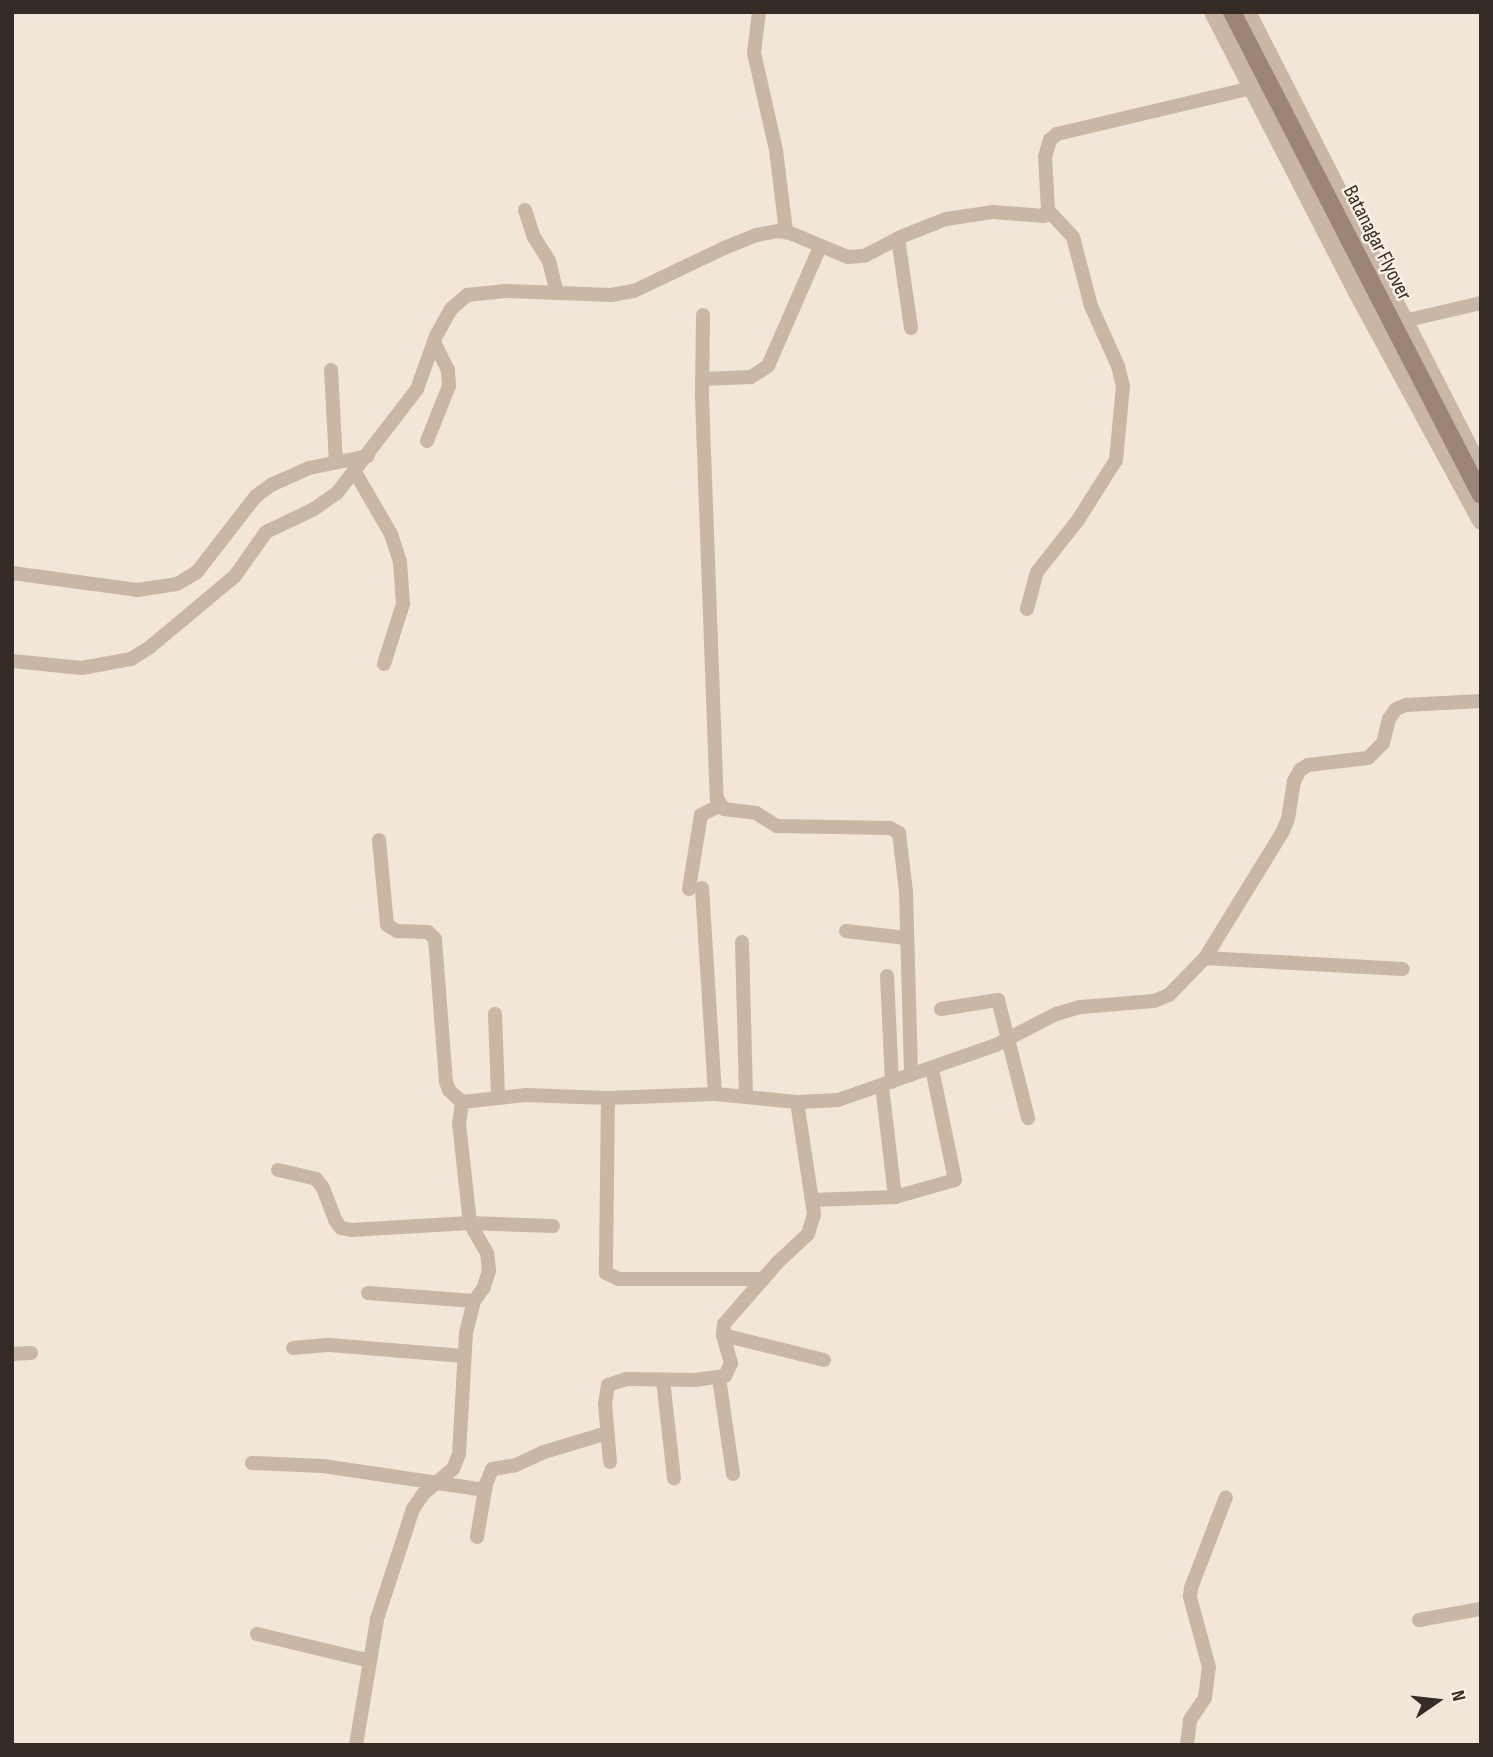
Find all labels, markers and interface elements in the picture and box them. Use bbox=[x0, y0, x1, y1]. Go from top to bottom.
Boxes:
street label: Batanagar Flyover bbox=[1337, 181, 1417, 305]
north arrow bbox=[1402, 1666, 1472, 1736]
text: N bbox=[1445, 1688, 1470, 1704]

